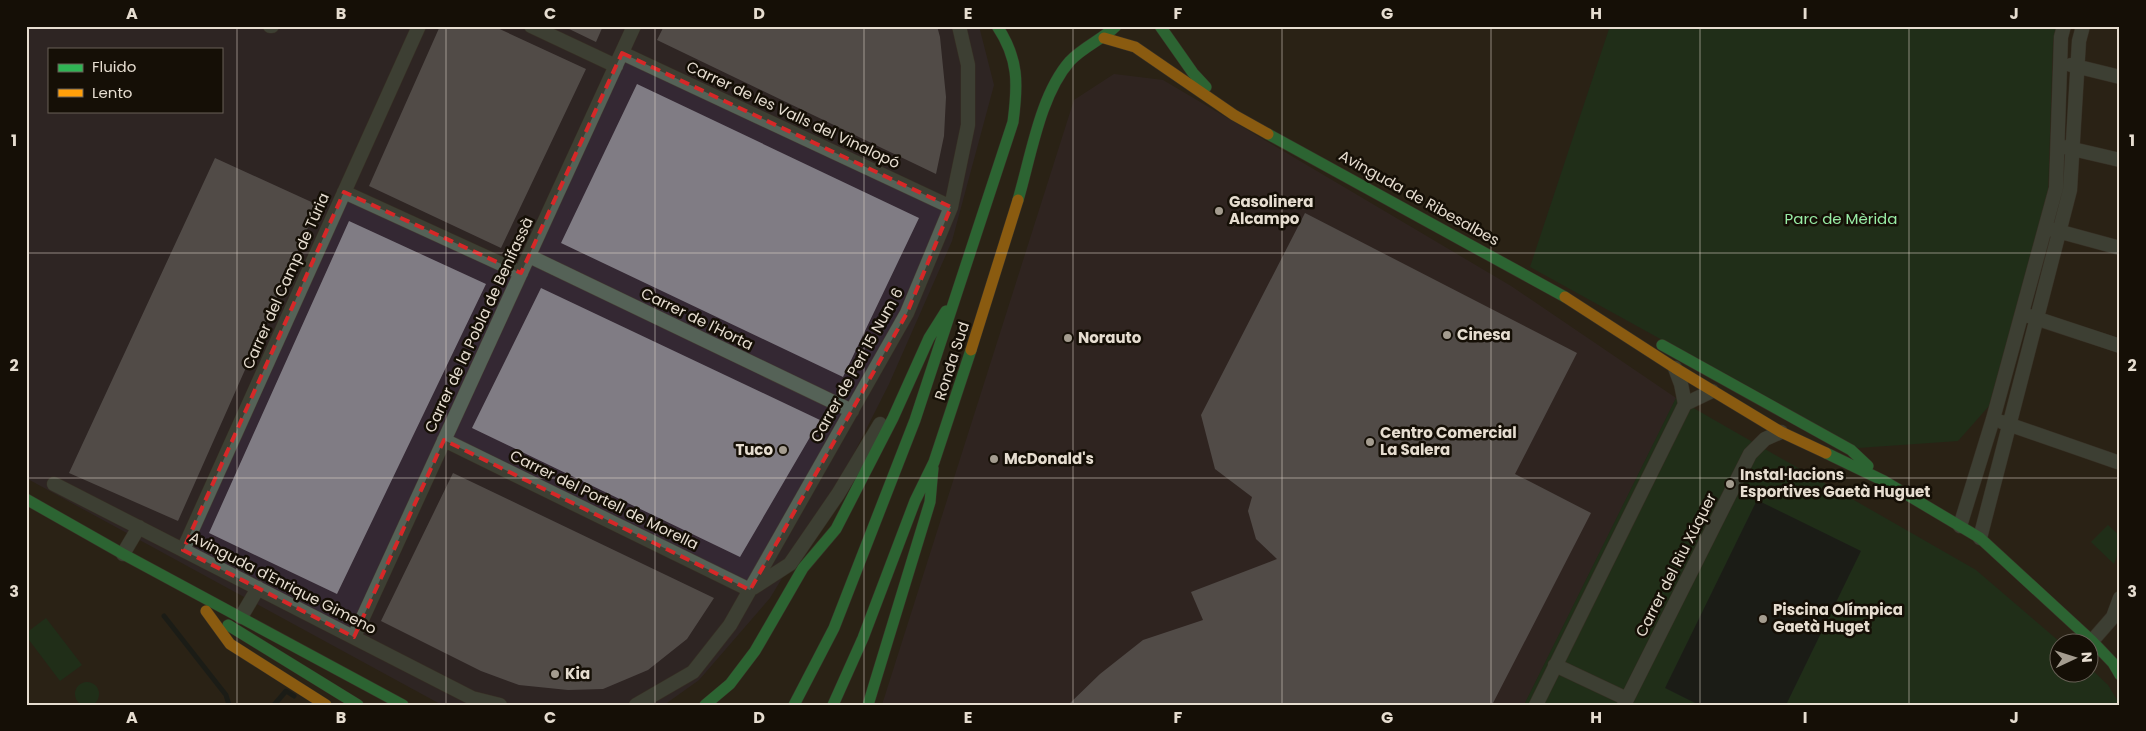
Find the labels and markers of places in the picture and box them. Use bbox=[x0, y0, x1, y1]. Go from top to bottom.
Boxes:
place label: Gasolinera Alcampo bbox=[1229, 191, 1313, 229]
marker: Gasolinera Alcampo bbox=[1213, 205, 1225, 217]
place label: Cinesa bbox=[1457, 324, 1511, 345]
place label: Norauto bbox=[1078, 327, 1142, 348]
marker: Cinesa bbox=[1441, 329, 1453, 341]
marker: Norauto bbox=[1062, 332, 1074, 344]
place label: Centro Comercial La Salera bbox=[1380, 422, 1517, 460]
marker: Centro Comercial La Salera bbox=[1364, 436, 1376, 448]
place label: Tuco bbox=[735, 439, 773, 460]
marker: Tuco bbox=[777, 444, 789, 456]
place label: McDonald's bbox=[1004, 448, 1094, 469]
marker: McDonald's bbox=[988, 453, 1000, 465]
place label: Instal·lacions Esportives Gaetà Huguet bbox=[1740, 464, 1930, 502]
marker: Instal·lacions Esportives Gaetà Huguet bbox=[1724, 478, 1736, 490]
place label: Piscina Olímpica Gaetà Huget bbox=[1773, 599, 1903, 637]
marker: Piscina Olímpica Gaetà Huget bbox=[1757, 613, 1769, 625]
place label: Kia bbox=[565, 663, 590, 684]
marker: Kia bbox=[549, 668, 561, 680]

